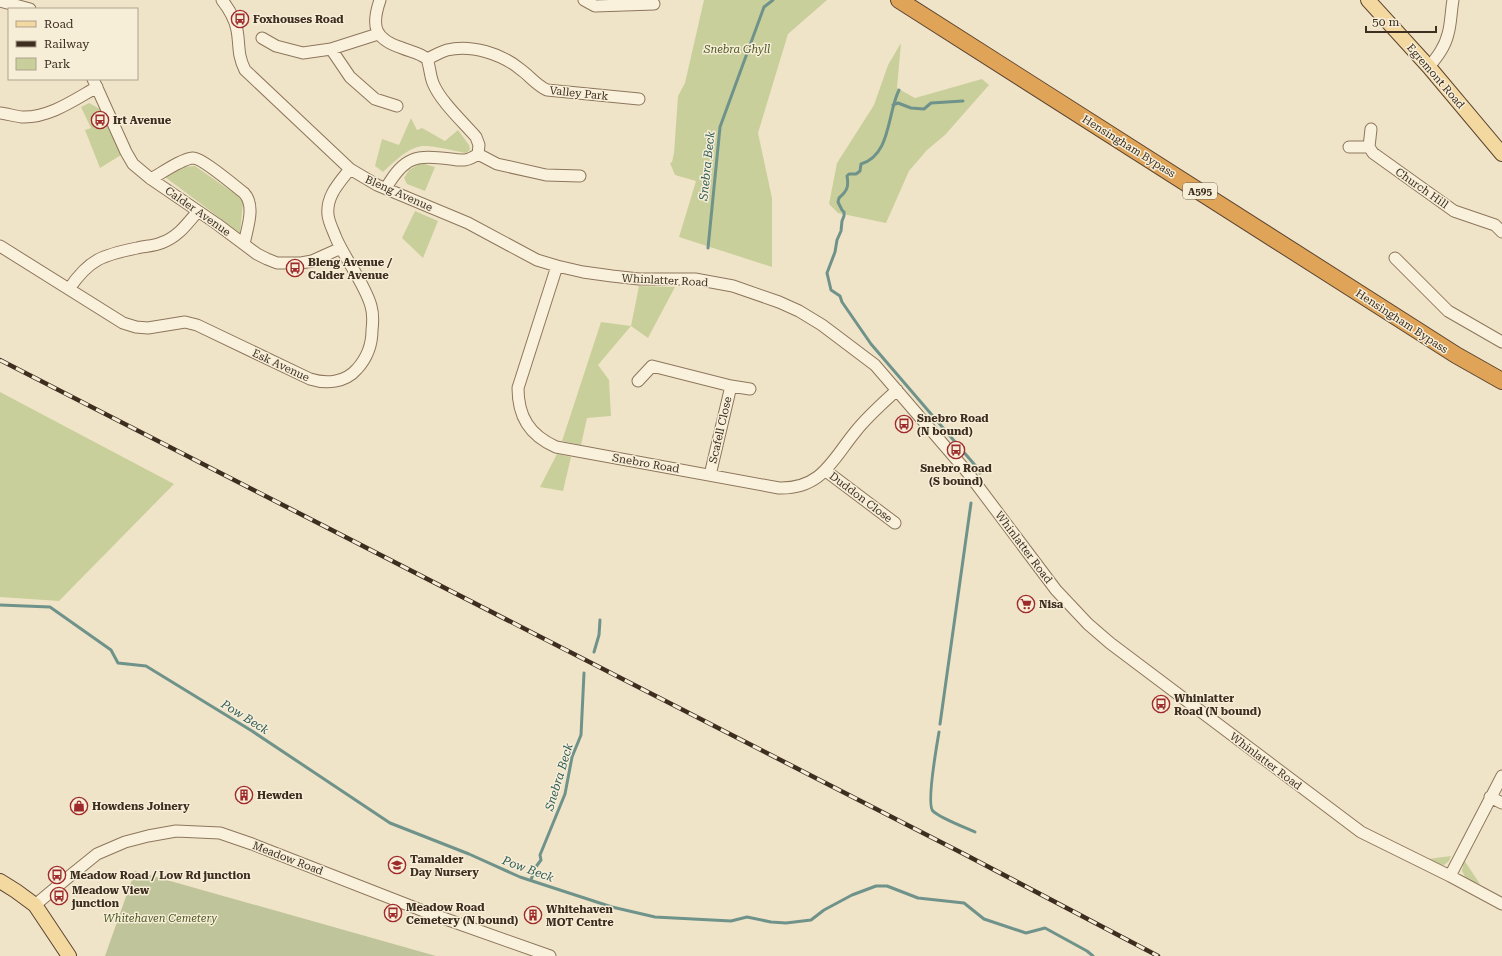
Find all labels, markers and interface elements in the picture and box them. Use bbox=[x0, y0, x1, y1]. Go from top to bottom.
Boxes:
legend bbox=[8, 8, 138, 80]
scale bar bbox=[1366, 8, 1436, 34]
bus stop icon: Foxhouses Road bbox=[230, 9, 250, 29]
place label: Foxhouses Road bbox=[253, 13, 344, 26]
text: 50 m bbox=[1372, 15, 1399, 29]
text: Road bbox=[44, 17, 74, 31]
text: Railway bbox=[44, 37, 90, 51]
street label: Egremont Road bbox=[1404, 41, 1467, 111]
park label: Snebra Ghyll bbox=[703, 43, 770, 56]
text: Park bbox=[44, 57, 71, 71]
street label: Valley Park bbox=[549, 84, 609, 103]
bus stop icon: Irt Avenue bbox=[90, 110, 110, 130]
street label: Hensingham Bypass bbox=[1080, 112, 1178, 180]
place label: Irt Avenue bbox=[113, 114, 172, 127]
water label: Snebra Beck bbox=[696, 130, 718, 202]
street label: Church Hill bbox=[1393, 165, 1451, 212]
street label: Bleng Avenue bbox=[363, 173, 434, 214]
road number: A595 bbox=[1183, 183, 1217, 199]
street label: Calder Avenue bbox=[162, 184, 233, 239]
place label: Bleng Avenue / Calder Avenue bbox=[308, 256, 393, 282]
bus stop icon: Bleng Avenue / Calder Avenue bbox=[285, 258, 305, 278]
street label: Whinlatter Road bbox=[621, 272, 709, 289]
street label: Hensingham Bypass bbox=[1353, 287, 1450, 356]
street label: Esk Avenue bbox=[250, 347, 311, 384]
street label: Scafell Close bbox=[706, 395, 734, 465]
place label: Snebro Road (N bound) bbox=[917, 412, 989, 438]
bus stop icon: Snebro Road (N bound) bbox=[894, 414, 914, 434]
bus stop icon: Snebro Road (S bound) bbox=[946, 440, 966, 460]
street label: Snebro Road bbox=[611, 451, 681, 476]
place label: Snebro Road (S bound) bbox=[920, 462, 993, 488]
street label: Duddon Close bbox=[827, 470, 895, 525]
street label: Whinlatter Road bbox=[992, 509, 1055, 586]
supermarket icon: Nisa bbox=[1016, 594, 1036, 614]
place label: Nisa bbox=[1039, 598, 1064, 611]
place label: Whinlatter Road (N bound) bbox=[1174, 692, 1261, 718]
bus stop icon: Whinlatter Road (N bound) bbox=[1151, 694, 1171, 714]
water label: Pow Beck bbox=[218, 696, 272, 737]
street label: Whinlatter Road bbox=[1227, 730, 1304, 793]
water label: Snebra Beck bbox=[542, 741, 576, 813]
building icon: Hewden bbox=[234, 785, 254, 805]
place label: Hewden bbox=[257, 789, 303, 802]
shop icon: Howdens Joinery bbox=[69, 796, 89, 816]
place label: Howdens Joinery bbox=[92, 800, 190, 813]
street label: Meadow Road bbox=[251, 839, 325, 878]
place label: Tamalder Day Nursery bbox=[410, 853, 479, 879]
water label: Pow Beck bbox=[499, 853, 556, 885]
school or university icon: Tamalder Day Nursery bbox=[387, 855, 407, 875]
bus stop icon: Meadow Road / Low Rd junction bbox=[47, 865, 67, 885]
place label: Meadow Road / Low Rd junction bbox=[70, 869, 251, 882]
place label: Meadow View junction bbox=[71, 884, 150, 910]
bus stop icon: Meadow View junction bbox=[49, 886, 69, 906]
place label: Meadow Road Cemetery (N bound) bbox=[406, 901, 518, 927]
bus stop icon: Meadow Road Cemetery (N bound) bbox=[383, 903, 403, 923]
place label: Whitehaven MOT Centre bbox=[546, 903, 614, 929]
building icon: Whitehaven MOT Centre bbox=[523, 905, 543, 925]
park label: Whitehaven Cemetery bbox=[103, 912, 217, 925]

